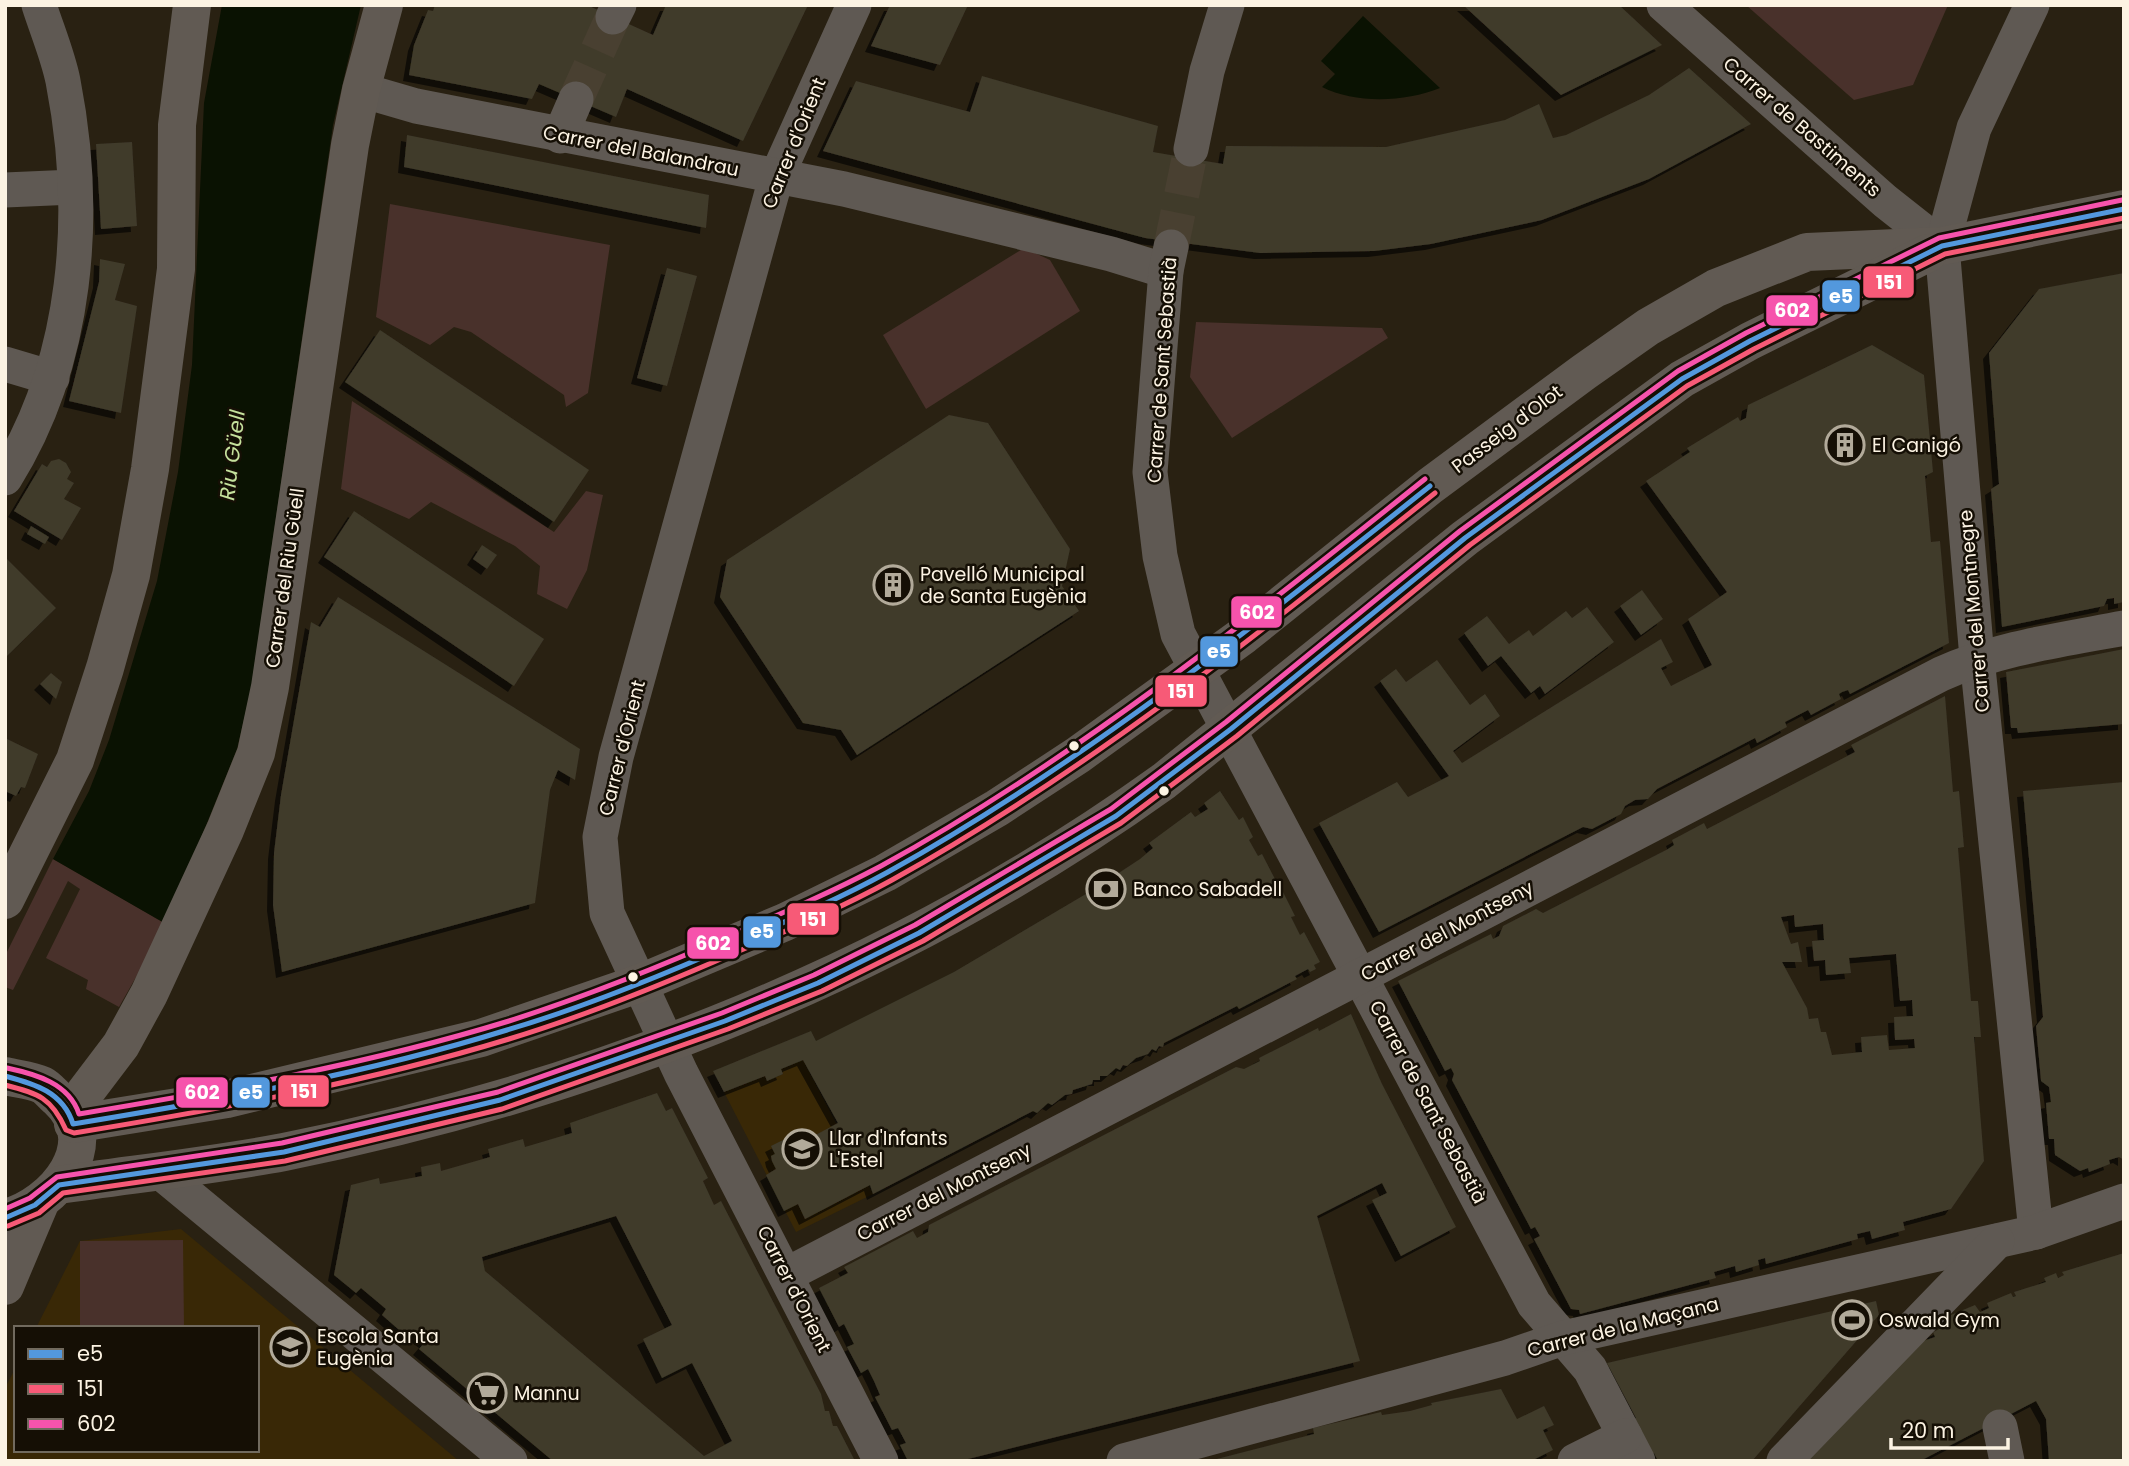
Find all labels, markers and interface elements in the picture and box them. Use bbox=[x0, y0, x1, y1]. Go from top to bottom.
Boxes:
street label: Carrer de Bastiments bbox=[1717, 51, 1887, 203]
street label: Carrer d'Orient bbox=[755, 73, 833, 213]
street label: Carrer del Balandrau bbox=[541, 119, 741, 183]
street label: Carrer de Sant Sebastià bbox=[1141, 256, 1183, 484]
line badge: 151 bbox=[1862, 265, 1915, 299]
text: 151 bbox=[1876, 269, 1902, 296]
line badge: e5 bbox=[1821, 279, 1861, 313]
text: e5 bbox=[1829, 283, 1853, 310]
line badge: 602 bbox=[1765, 294, 1819, 327]
text: 602 bbox=[1774, 297, 1810, 324]
street label: Passeig d'Olot bbox=[1446, 378, 1568, 480]
water label: Riu Güell bbox=[212, 407, 252, 502]
building icon: El Canigó bbox=[1824, 424, 1866, 466]
place label: El Canigó bbox=[1872, 432, 1961, 459]
street label: Carrer del Riu Güell bbox=[259, 486, 311, 670]
street label: Carrer del Montnegre bbox=[1952, 509, 1996, 713]
place label: Pavelló Municipal de Santa Eugènia bbox=[920, 561, 1087, 610]
building icon: Pavelló Municipal de Santa Eugènia bbox=[872, 564, 914, 606]
line badge: 602 bbox=[1230, 595, 1283, 629]
text: 602 bbox=[1239, 599, 1275, 626]
line badge: e5 bbox=[1199, 635, 1239, 668]
text: e5 bbox=[1207, 638, 1231, 665]
line badge: 151 bbox=[1154, 674, 1208, 708]
street label: Carrer d'Orient bbox=[592, 677, 652, 819]
text: 151 bbox=[1168, 678, 1194, 705]
unlabelled marker bbox=[1067, 739, 1081, 753]
unlabelled marker bbox=[1157, 784, 1171, 798]
bank icon: Banco Sabadell bbox=[1085, 868, 1127, 910]
street label: Carrer del Montseny bbox=[1356, 874, 1538, 988]
place label: Banco Sabadell bbox=[1133, 876, 1282, 903]
line badge: 151 bbox=[786, 902, 840, 936]
text: 151 bbox=[800, 906, 826, 933]
line badge: e5 bbox=[742, 915, 782, 949]
text: e5 bbox=[750, 918, 774, 945]
line badge: 602 bbox=[686, 926, 740, 960]
text: 602 bbox=[695, 930, 731, 957]
unlabelled marker bbox=[626, 970, 640, 984]
street label: Carrer de Sant Sebastià bbox=[1363, 996, 1493, 1208]
line badge: 151 bbox=[277, 1074, 330, 1108]
line badge: 602 bbox=[175, 1076, 229, 1109]
line badge: e5 bbox=[231, 1076, 271, 1109]
text: 151 bbox=[291, 1078, 317, 1105]
text: 602 bbox=[184, 1079, 220, 1106]
text: e5 bbox=[239, 1079, 263, 1106]
place label: Llar d'Infants L'Estel bbox=[829, 1125, 948, 1174]
school or university icon: Llar d'Infants L'Estel bbox=[781, 1128, 823, 1170]
street label: Carrer del Montseny bbox=[852, 1136, 1036, 1248]
street label: Carrer d'Orient bbox=[750, 1221, 838, 1357]
street label: Carrer de la Maçana bbox=[1524, 1290, 1722, 1364]
sports icon: Oswald Gym bbox=[1831, 1299, 1873, 1341]
place label: Oswald Gym bbox=[1879, 1307, 2000, 1334]
place label: Escola Santa Eugènia bbox=[317, 1323, 439, 1372]
legend bbox=[14, 1326, 259, 1452]
school or university icon: Escola Santa Eugènia bbox=[269, 1326, 311, 1368]
text: e5 bbox=[77, 1339, 103, 1368]
supermarket icon: Mannu bbox=[466, 1372, 508, 1414]
text: 151 bbox=[77, 1374, 104, 1403]
place label: Mannu bbox=[514, 1380, 580, 1407]
scale bar bbox=[1891, 1406, 2008, 1450]
text: 602 bbox=[77, 1409, 116, 1438]
text: 20 m bbox=[1902, 1416, 1955, 1445]

